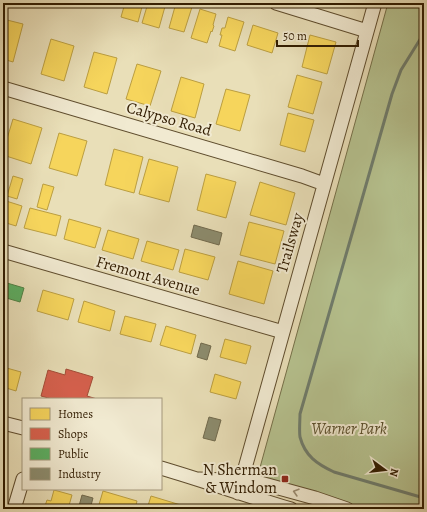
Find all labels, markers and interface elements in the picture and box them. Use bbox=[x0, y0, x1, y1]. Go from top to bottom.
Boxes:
scale bar bbox=[277, 22, 358, 48]
text: 50 m bbox=[283, 28, 307, 44]
street label: Calypso Road bbox=[124, 96, 215, 142]
street label: Trailsway bbox=[271, 209, 309, 276]
street label: Fremont Avenue bbox=[93, 251, 203, 301]
legend bbox=[22, 398, 162, 490]
text: Homes bbox=[58, 406, 93, 422]
park label: Warner Park bbox=[311, 418, 387, 440]
text: Shops bbox=[58, 426, 88, 442]
text: Public bbox=[58, 446, 89, 462]
north arrow bbox=[365, 450, 405, 490]
place label: N Sherman & Windom bbox=[203, 459, 277, 499]
text: Industry bbox=[58, 466, 101, 482]
text: N bbox=[386, 467, 402, 478]
marker: N Sherman & Windom bbox=[280, 474, 290, 484]
one-way arrow bbox=[293, 488, 300, 497]

